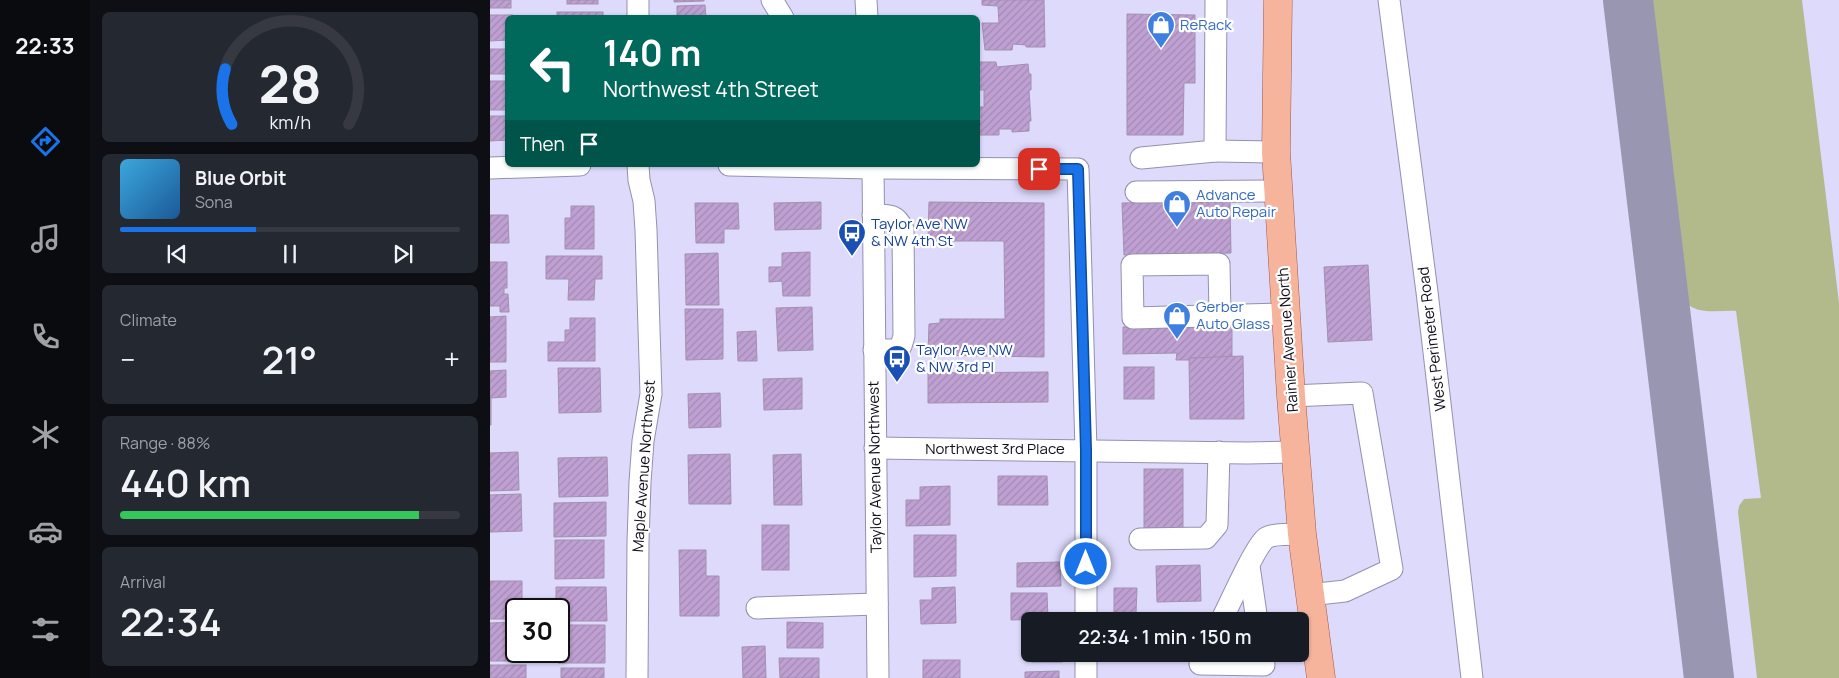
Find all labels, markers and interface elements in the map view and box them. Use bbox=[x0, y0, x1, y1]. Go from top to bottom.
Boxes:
shop icon: ReRack bbox=[1146, 10, 1176, 49]
place label: ReRack bbox=[1180, 14, 1232, 35]
text: 140 m bbox=[603, 29, 701, 77]
text: 22:33 bbox=[15, 31, 75, 61]
icon: left bbox=[520, 35, 585, 100]
text: 28 bbox=[259, 48, 321, 119]
text: Northwest 4th Street bbox=[603, 74, 819, 104]
text: km/h bbox=[269, 110, 311, 134]
icon: directions bbox=[28, 124, 63, 159]
icon: arrive bbox=[575, 130, 603, 158]
text: Then bbox=[520, 131, 565, 157]
pin bbox=[1018, 148, 1060, 190]
icon: arrive bbox=[1025, 155, 1053, 183]
text: Blue Orbit bbox=[195, 165, 287, 191]
place label: Advance Auto Repair bbox=[1196, 184, 1277, 222]
shop icon: Advance Auto Repair bbox=[1162, 189, 1192, 228]
text: Sona bbox=[195, 191, 233, 213]
place label: Taylor Ave NW & NW 4th St bbox=[871, 213, 968, 251]
bus stop icon: Taylor Ave NW & NW 4th St bbox=[837, 218, 867, 257]
icon: music bbox=[28, 221, 63, 256]
icon: previous bbox=[163, 240, 191, 268]
icon: pause bbox=[276, 240, 304, 268]
icon: next bbox=[389, 240, 417, 268]
street label: West Perimeter Road bbox=[1412, 266, 1451, 412]
street label: Rainier Avenue North bbox=[1272, 267, 1303, 413]
place label: Gerber Auto Glass bbox=[1196, 296, 1270, 334]
shop icon: Gerber Auto Glass bbox=[1162, 301, 1192, 340]
text: Climate bbox=[120, 309, 177, 331]
icon: phone bbox=[28, 319, 63, 354]
text: 21° bbox=[262, 333, 317, 385]
place label: Taylor Ave NW & NW 3rd Pl bbox=[916, 339, 1013, 377]
text: − bbox=[120, 340, 135, 378]
text: + bbox=[444, 340, 460, 378]
bus stop icon: Taylor Ave NW & NW 3rd Pl bbox=[882, 344, 912, 383]
street label: Maple Avenue Northwest bbox=[627, 379, 660, 553]
street label: Taylor Avenue Northwest bbox=[862, 381, 887, 553]
icon: climate bbox=[28, 417, 63, 452]
text: Range · 88% bbox=[120, 432, 210, 454]
street label: Northwest 3rd Place bbox=[925, 438, 1065, 459]
text: 440 km bbox=[120, 456, 251, 508]
icon: car bbox=[28, 514, 63, 549]
position arrow bbox=[1059, 537, 1111, 589]
text: Arrival bbox=[120, 571, 166, 593]
text: 22:34 bbox=[120, 595, 222, 647]
speed limit sign: 30 bbox=[505, 598, 570, 663]
icon: filters bbox=[28, 612, 63, 647]
text: 22:34 · 1 min · 150 m bbox=[1079, 624, 1251, 650]

